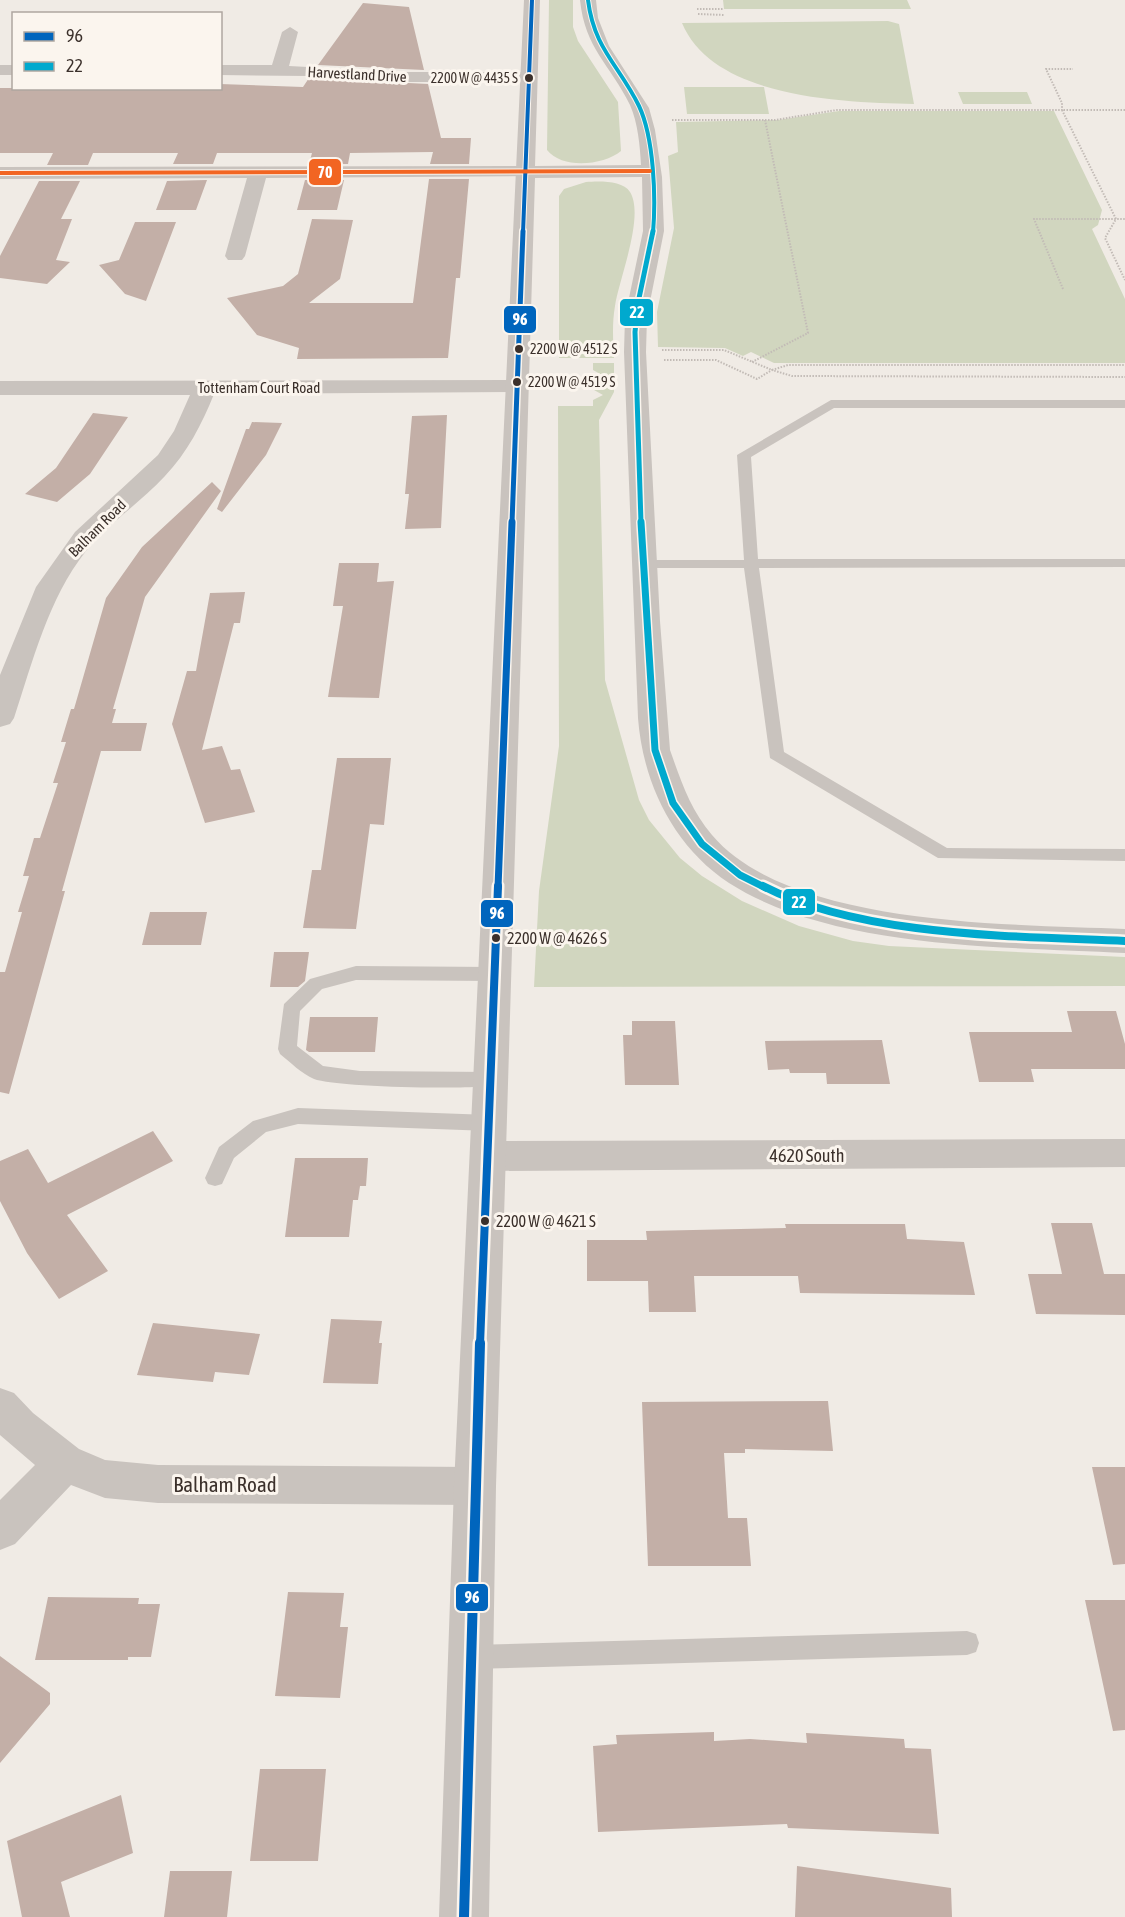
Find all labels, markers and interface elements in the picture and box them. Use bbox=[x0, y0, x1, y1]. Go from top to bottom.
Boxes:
legend bbox=[12, 12, 222, 90]
text: 96 bbox=[66, 25, 83, 46]
text: 22 bbox=[66, 55, 83, 76]
street label: Harvestland Drive bbox=[307, 63, 407, 85]
place label: 2200 W @ 4435 S bbox=[431, 70, 518, 86]
marker: 2200 W @ 4435 S bbox=[523, 72, 535, 84]
line badge: 70 bbox=[308, 158, 342, 186]
text: 70 bbox=[317, 163, 333, 181]
line badge: 22 bbox=[619, 298, 654, 327]
text: 22 bbox=[629, 303, 645, 321]
line badge: 96 bbox=[503, 305, 537, 334]
text: 96 bbox=[512, 310, 528, 328]
place label: 2200 W @ 4512 S bbox=[530, 341, 617, 357]
marker: 2200 W @ 4512 S bbox=[513, 343, 525, 355]
place label: 2200 W @ 4519 S bbox=[528, 374, 615, 390]
marker: 2200 W @ 4519 S bbox=[511, 376, 523, 388]
street label: Tottenham Court Road bbox=[198, 379, 320, 396]
street label: Balham Road bbox=[65, 496, 129, 560]
line badge: 22 bbox=[782, 888, 816, 916]
text: 22 bbox=[791, 893, 807, 911]
line badge: 96 bbox=[480, 899, 514, 928]
text: 96 bbox=[489, 904, 505, 922]
place label: 2200 W @ 4626 S bbox=[507, 929, 607, 947]
marker: 2200 W @ 4626 S bbox=[490, 932, 502, 944]
street label: 4620 South bbox=[770, 1145, 844, 1166]
place label: 2200 W @ 4621 S bbox=[496, 1212, 596, 1230]
marker: 2200 W @ 4621 S bbox=[479, 1215, 491, 1227]
street label: Balham Road bbox=[173, 1472, 277, 1496]
line badge: 96 bbox=[455, 1583, 489, 1612]
text: 96 bbox=[464, 1588, 480, 1606]

